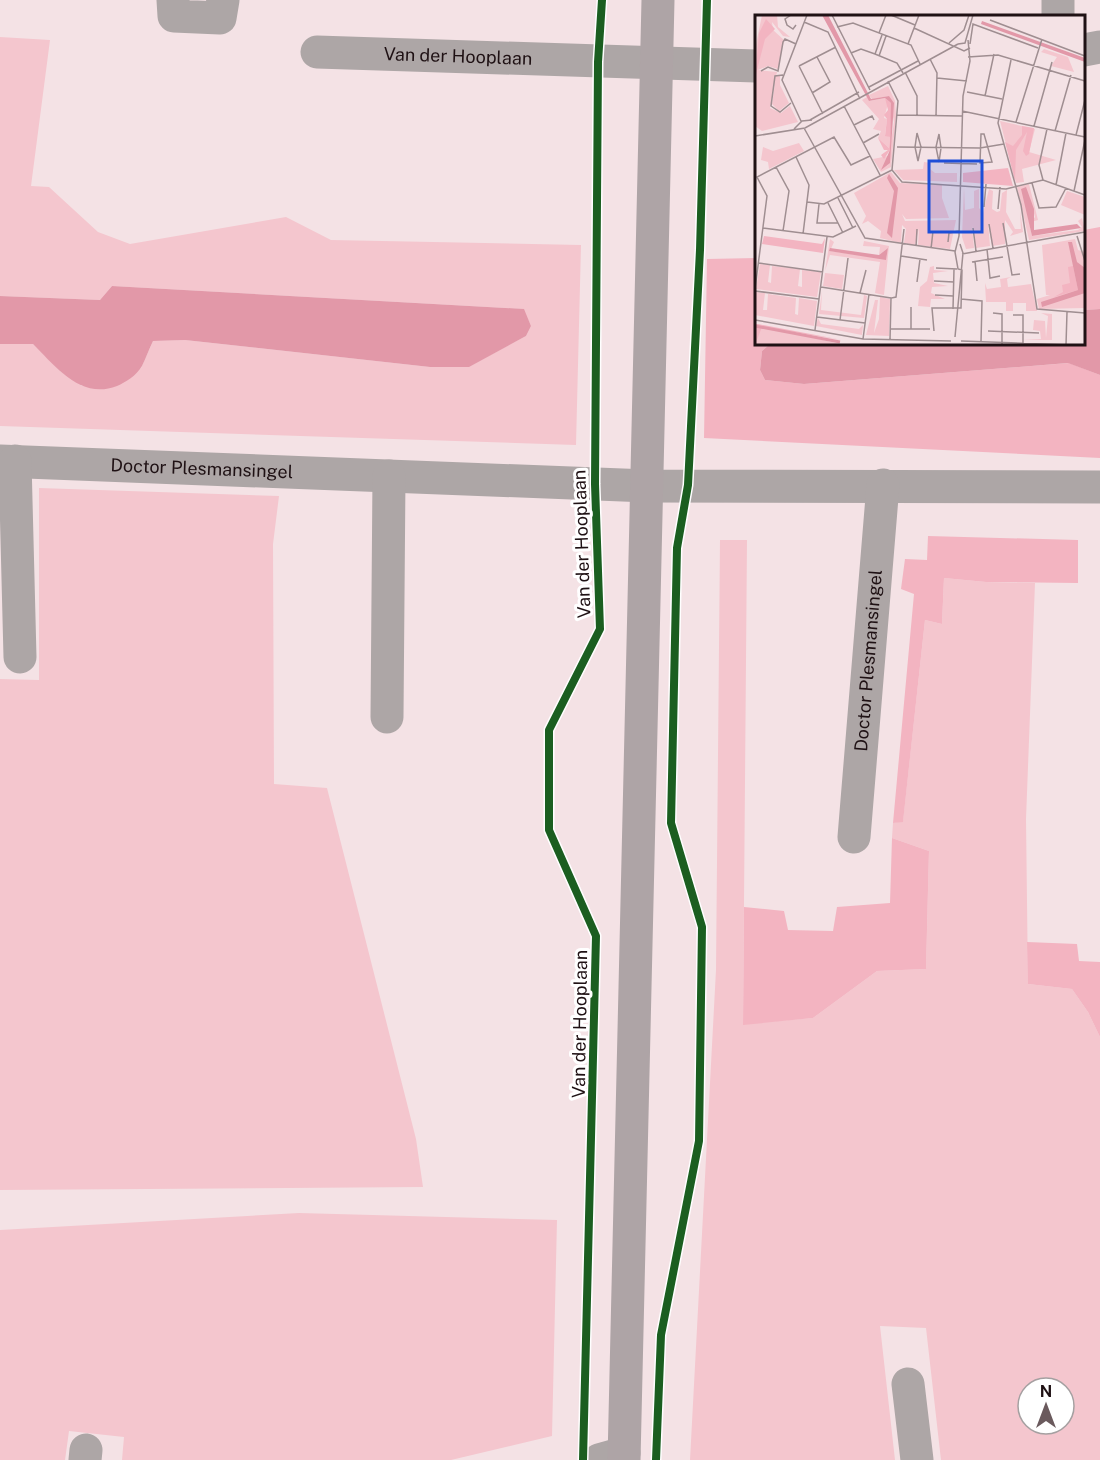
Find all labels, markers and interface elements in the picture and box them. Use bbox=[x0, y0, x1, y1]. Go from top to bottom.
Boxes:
inset map bbox=[755, 15, 1085, 345]
street label: Van der Hooplaan bbox=[383, 43, 533, 69]
street label: Doctor Plesmansingel bbox=[110, 454, 294, 482]
street label: Van der Hooplaan bbox=[568, 469, 595, 619]
street label: Doctor Plesmansingel bbox=[850, 569, 886, 752]
street label: Van der Hooplaan bbox=[568, 950, 591, 1098]
north arrow bbox=[1016, 1376, 1076, 1436]
text: N bbox=[1040, 1382, 1052, 1401]

